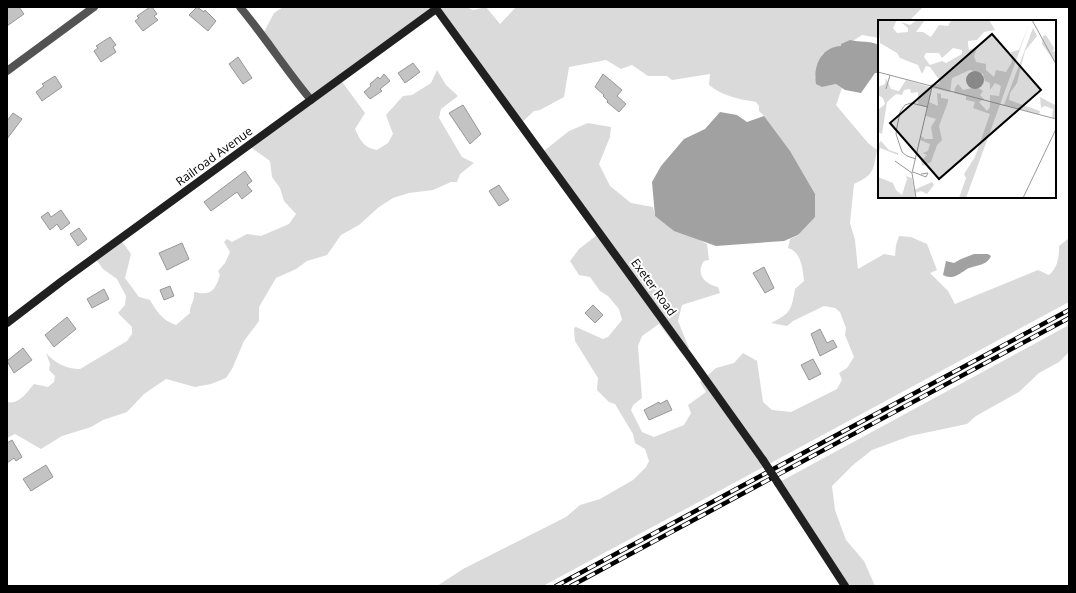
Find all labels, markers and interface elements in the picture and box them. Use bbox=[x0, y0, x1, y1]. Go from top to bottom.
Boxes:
inset map bbox=[878, 20, 1056, 198]
street label: Railroad Avenue bbox=[172, 122, 256, 190]
street label: Exeter Road bbox=[627, 255, 681, 319]

